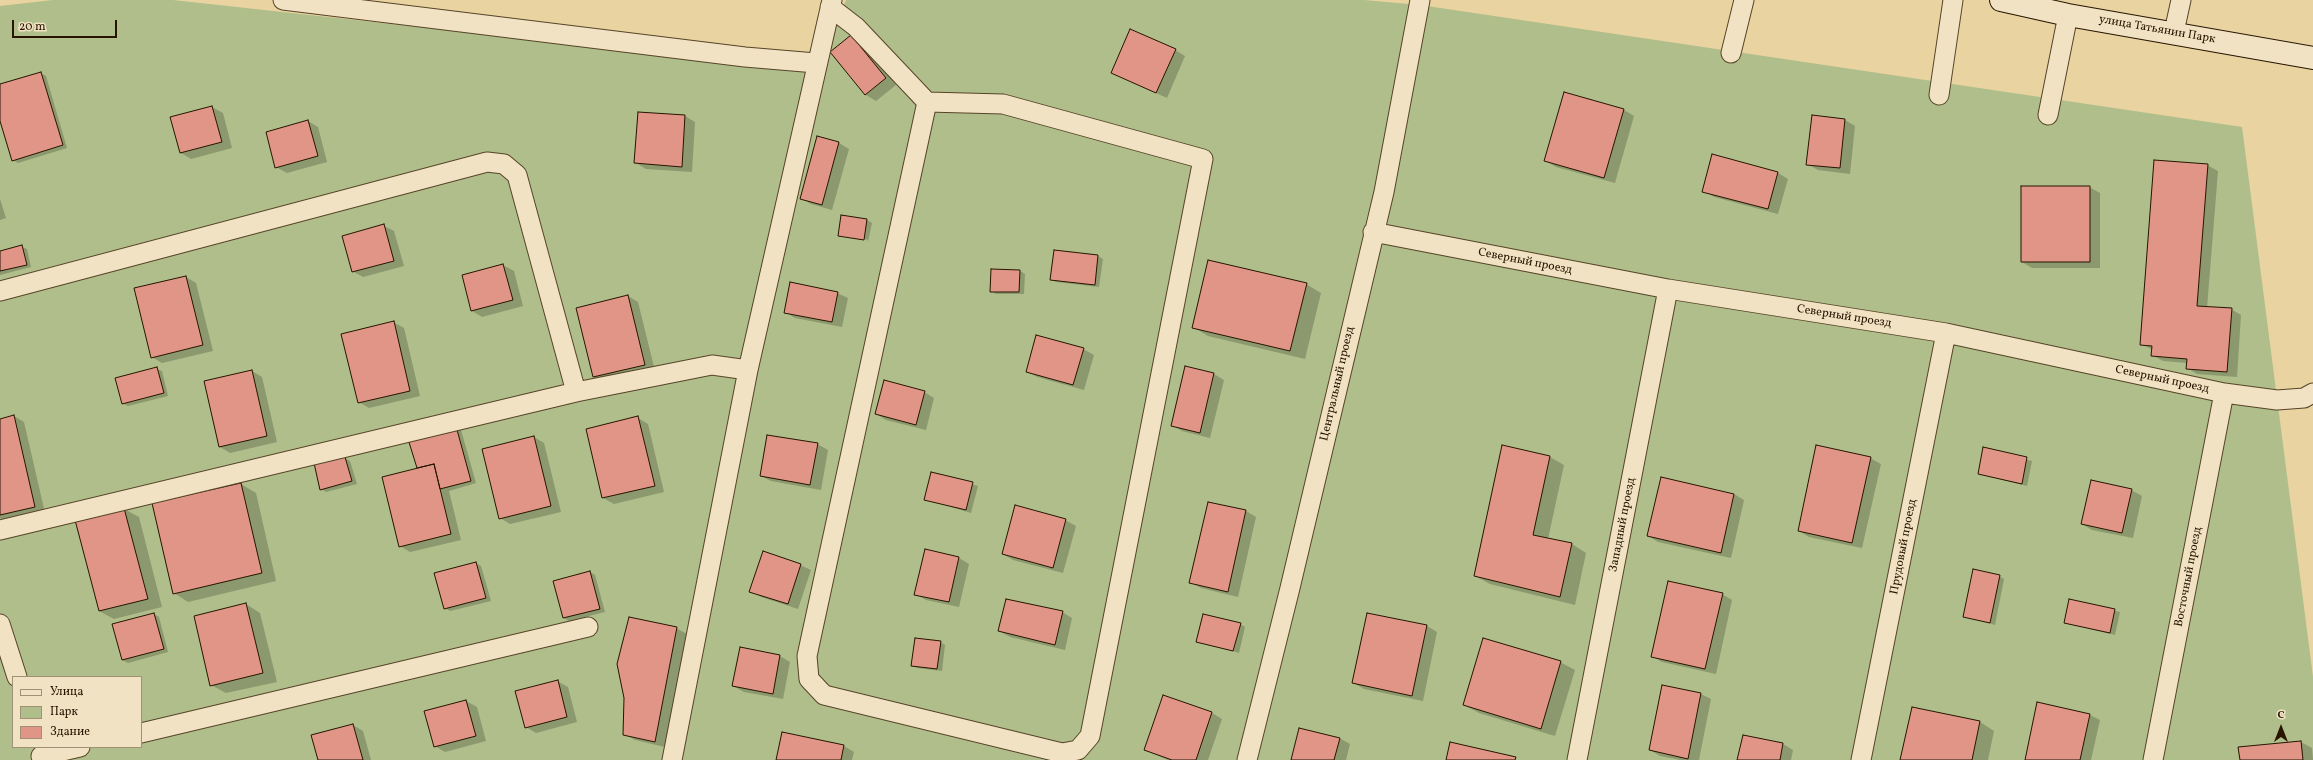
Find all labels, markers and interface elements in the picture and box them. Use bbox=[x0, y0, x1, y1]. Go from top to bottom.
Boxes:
scale bar bbox=[14, 12, 119, 38]
street label: улица Татьянин Парк bbox=[2098, 13, 2216, 47]
text: 20 m bbox=[19, 19, 46, 35]
street label: Северный проезд bbox=[1477, 246, 1573, 278]
street label: Северный проезд bbox=[1796, 302, 1892, 332]
street label: Центральный проезд bbox=[1318, 325, 1358, 443]
street label: Северный проезд bbox=[2114, 363, 2210, 397]
street label: Западный проезд bbox=[1607, 477, 1639, 573]
street label: Прудовый проезд bbox=[1888, 498, 1920, 596]
street label: Восточный проезд bbox=[2172, 526, 2206, 628]
legend bbox=[12, 676, 142, 748]
text: Улица bbox=[50, 684, 83, 700]
text: Парк bbox=[50, 704, 78, 720]
north arrow bbox=[2261, 708, 2301, 748]
text: С bbox=[2277, 708, 2285, 723]
text: Здание bbox=[50, 724, 90, 740]

